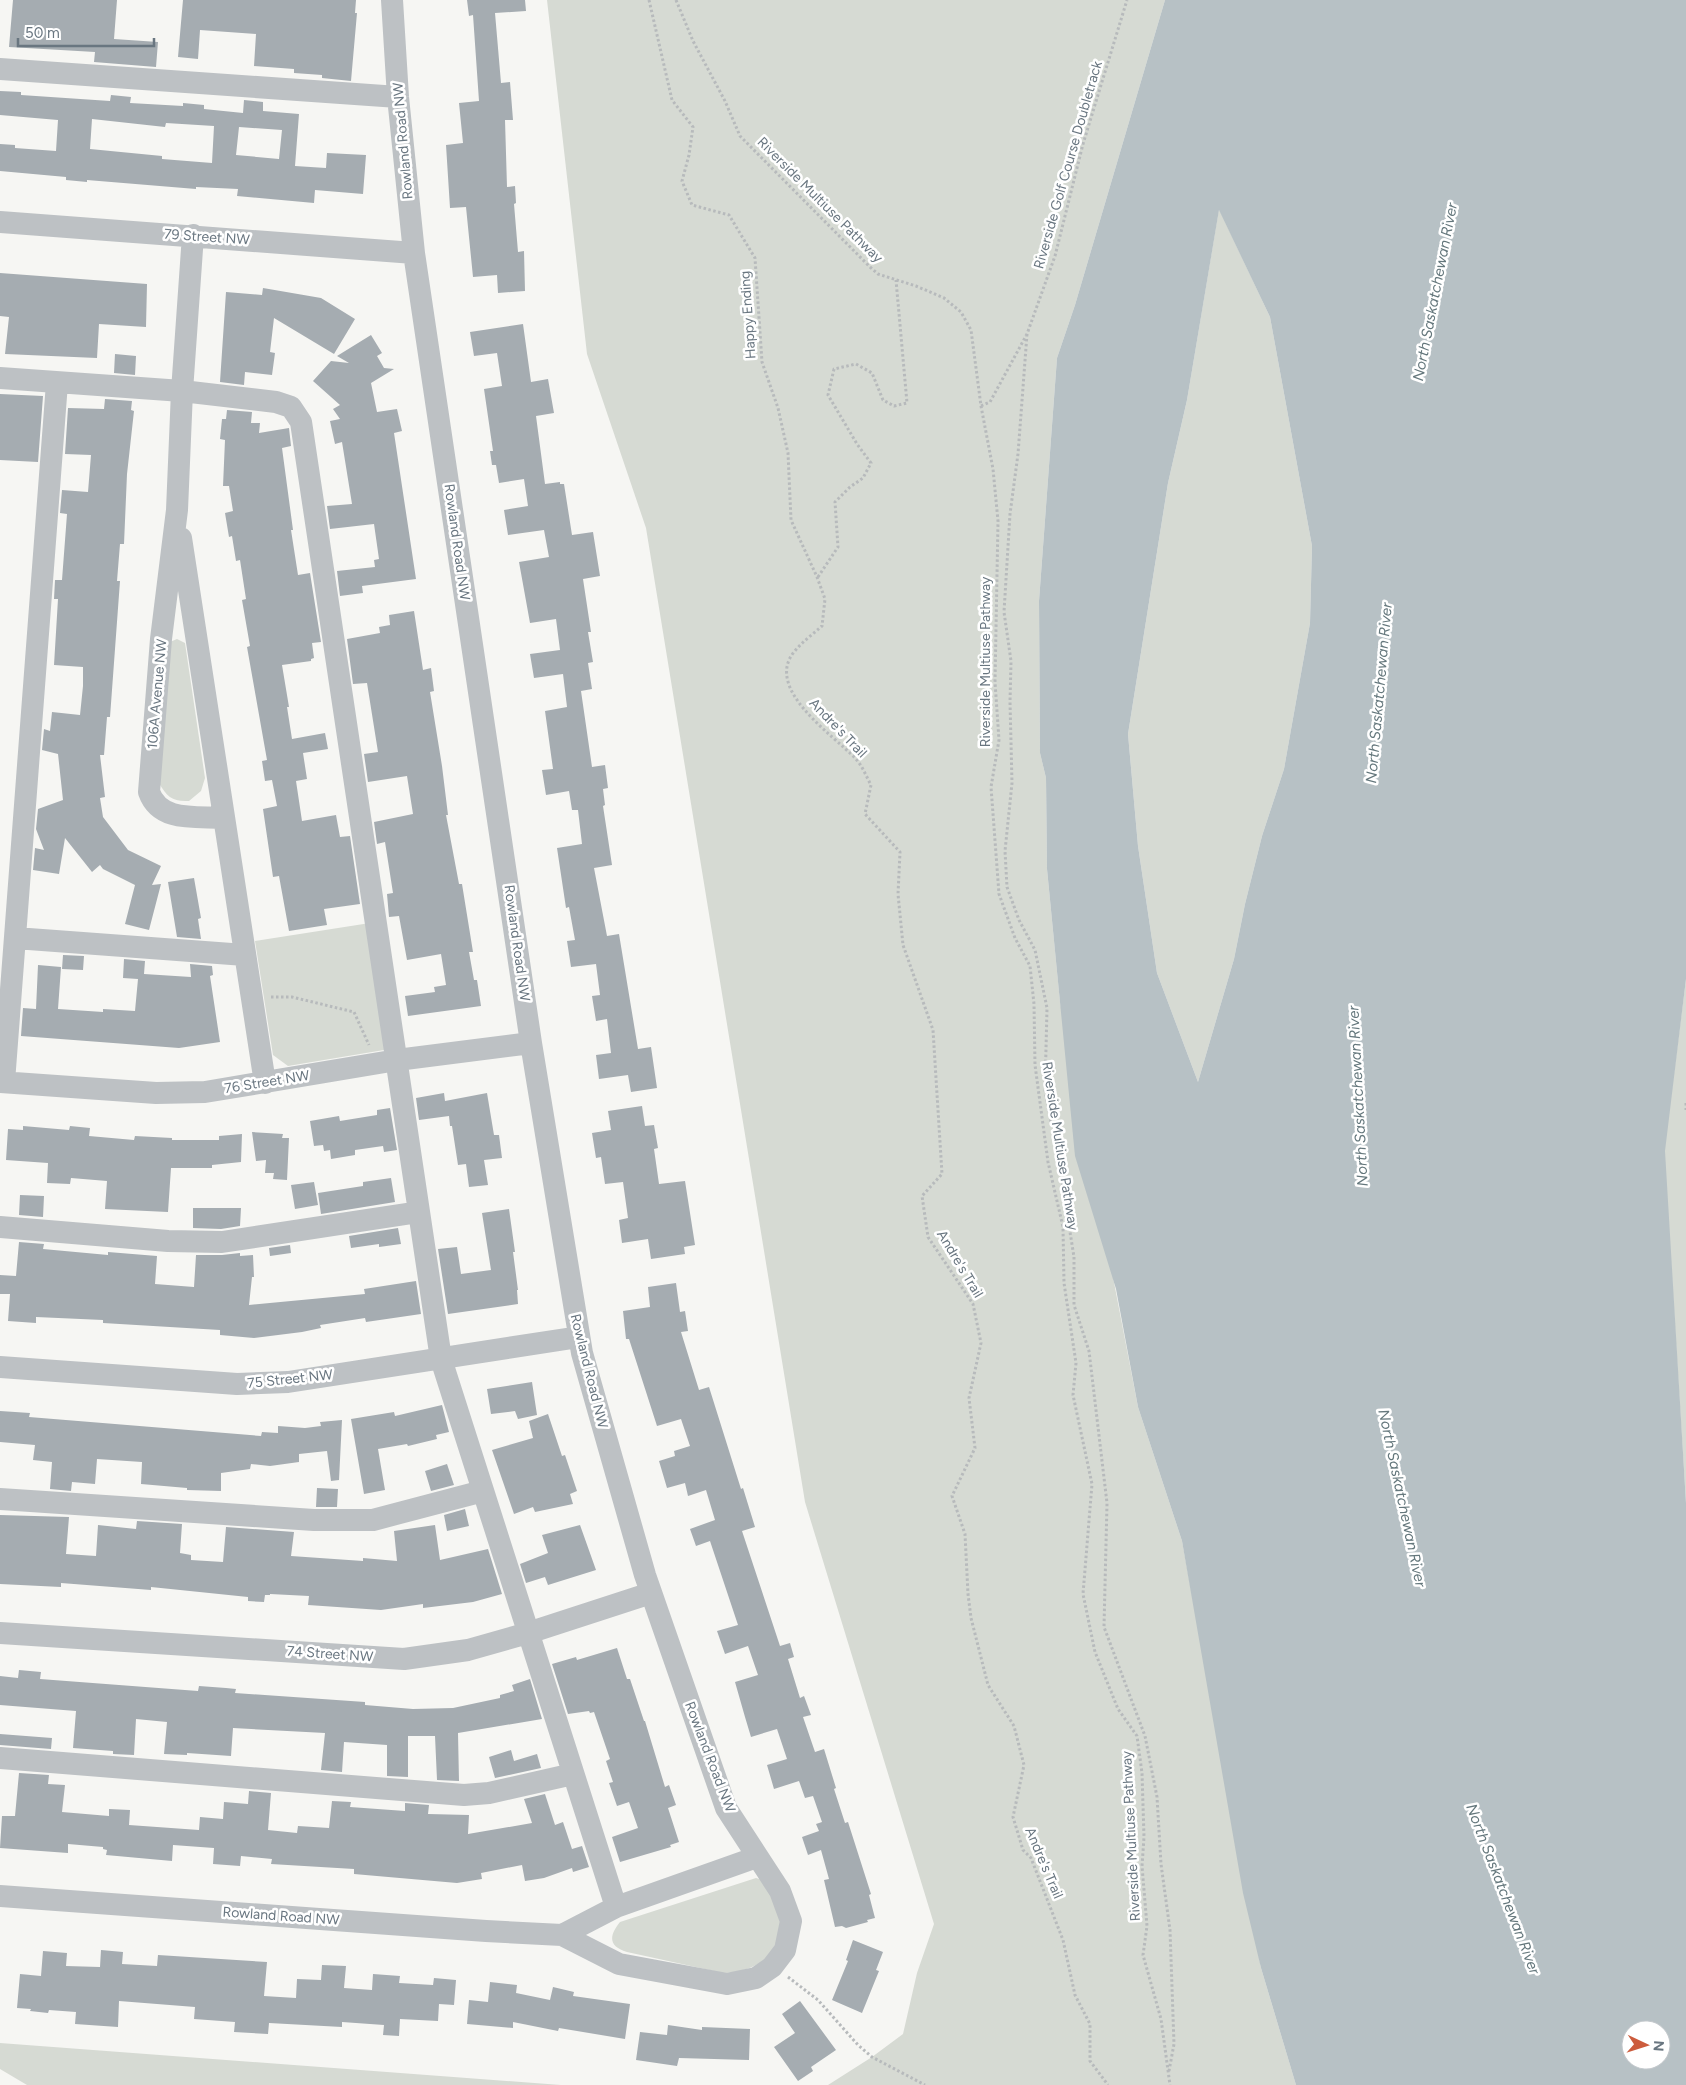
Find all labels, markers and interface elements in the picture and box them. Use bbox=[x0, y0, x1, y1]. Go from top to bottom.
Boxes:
scale bar bbox=[18, 15, 154, 47]
text: 50 m bbox=[25, 24, 60, 42]
street label: Riverside Golf Course Doubletrack bbox=[1030, 59, 1106, 271]
street label: Rowland Road NW bbox=[389, 81, 417, 200]
street label: Riverside Multiuse Pathway bbox=[754, 134, 887, 267]
water label: North Saskatchewan River bbox=[1409, 201, 1461, 383]
street label: 79 Street NW bbox=[164, 226, 251, 249]
street label: Happy Ending bbox=[736, 270, 760, 360]
street label: Rowland Road NW bbox=[440, 483, 474, 602]
street label: Riverside Multiuse Pathway bbox=[977, 576, 994, 747]
water label: North Saskatchewan River bbox=[1362, 601, 1396, 784]
street label: 106A Avenue NW bbox=[144, 638, 170, 750]
street label: Andre's Trail bbox=[806, 695, 870, 761]
street label: Rowland Road NW bbox=[500, 884, 534, 1003]
water label: North Saskatchewan River bbox=[1344, 1004, 1372, 1187]
street label: Riverside Multiuse Pathway bbox=[1038, 1060, 1082, 1232]
street label: 76 Street NW bbox=[223, 1067, 311, 1097]
street label: Andre's Trail bbox=[933, 1227, 987, 1301]
street label: Rowland Road NW bbox=[567, 1312, 612, 1431]
street label: 75 Street NW bbox=[246, 1366, 334, 1392]
water label: North Saskatchewan River bbox=[1374, 1408, 1430, 1589]
street label: 74 Street NW bbox=[286, 1642, 374, 1666]
street label: Rowland Road NW bbox=[681, 1699, 739, 1815]
street label: Riverside Multiuse Pathway bbox=[1118, 1750, 1144, 1922]
water label: North Saskatchewan River bbox=[1462, 1801, 1544, 1978]
street label: Andre's Trail bbox=[1021, 1825, 1067, 1901]
street label: Rowland Road NW bbox=[222, 1903, 341, 1929]
north arrow bbox=[1621, 2020, 1671, 2070]
text: N bbox=[1650, 2040, 1667, 2052]

